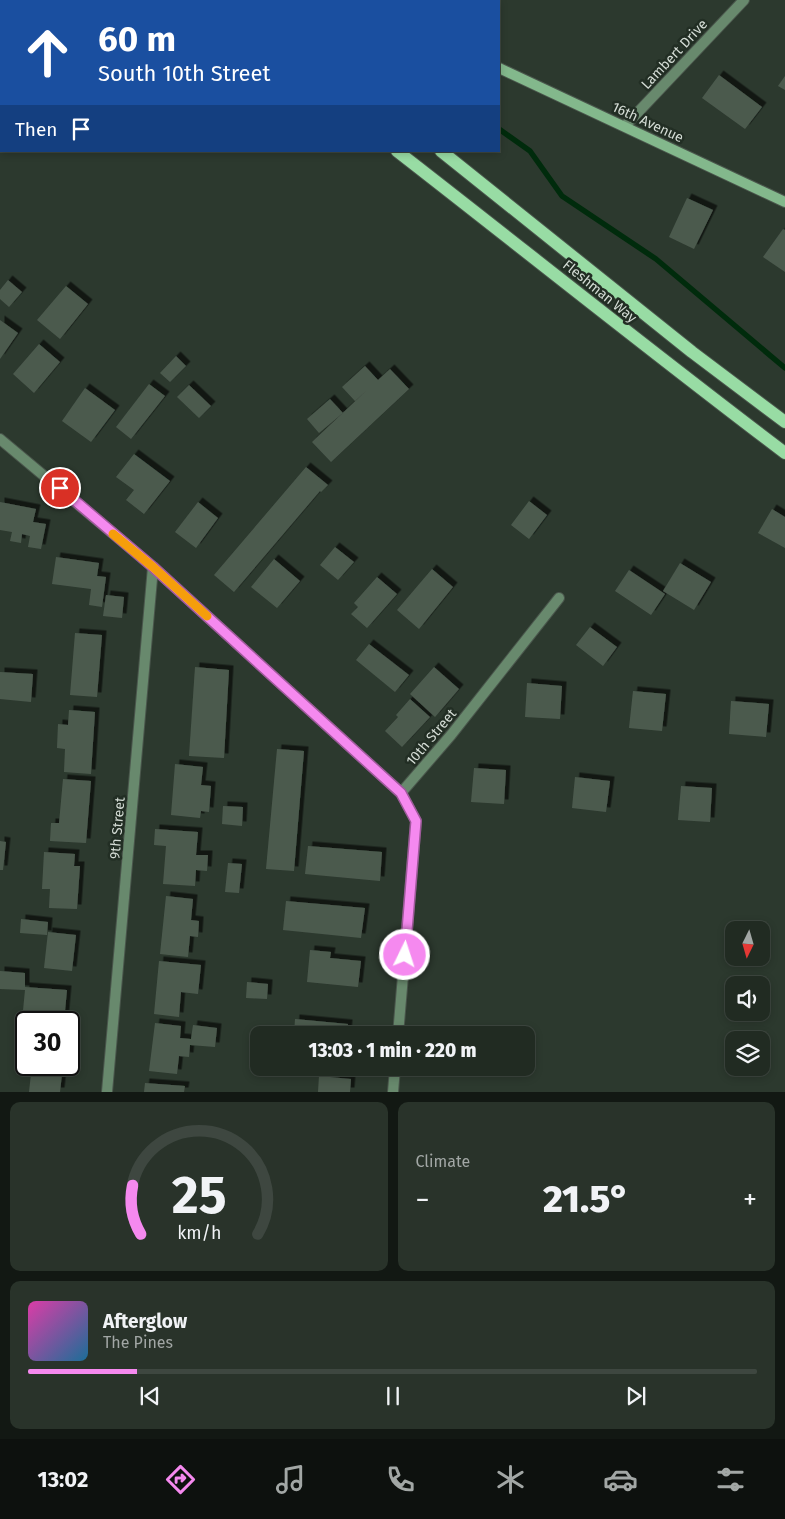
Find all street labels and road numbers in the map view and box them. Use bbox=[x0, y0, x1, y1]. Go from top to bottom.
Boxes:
street label: Lambert Drive bbox=[638, 16, 711, 93]
street label: 16th Avenue bbox=[609, 98, 686, 146]
street label: Fleshman Way bbox=[559, 256, 640, 326]
street label: 10th Street bbox=[403, 705, 461, 769]
street label: 9th Street bbox=[106, 795, 129, 860]

